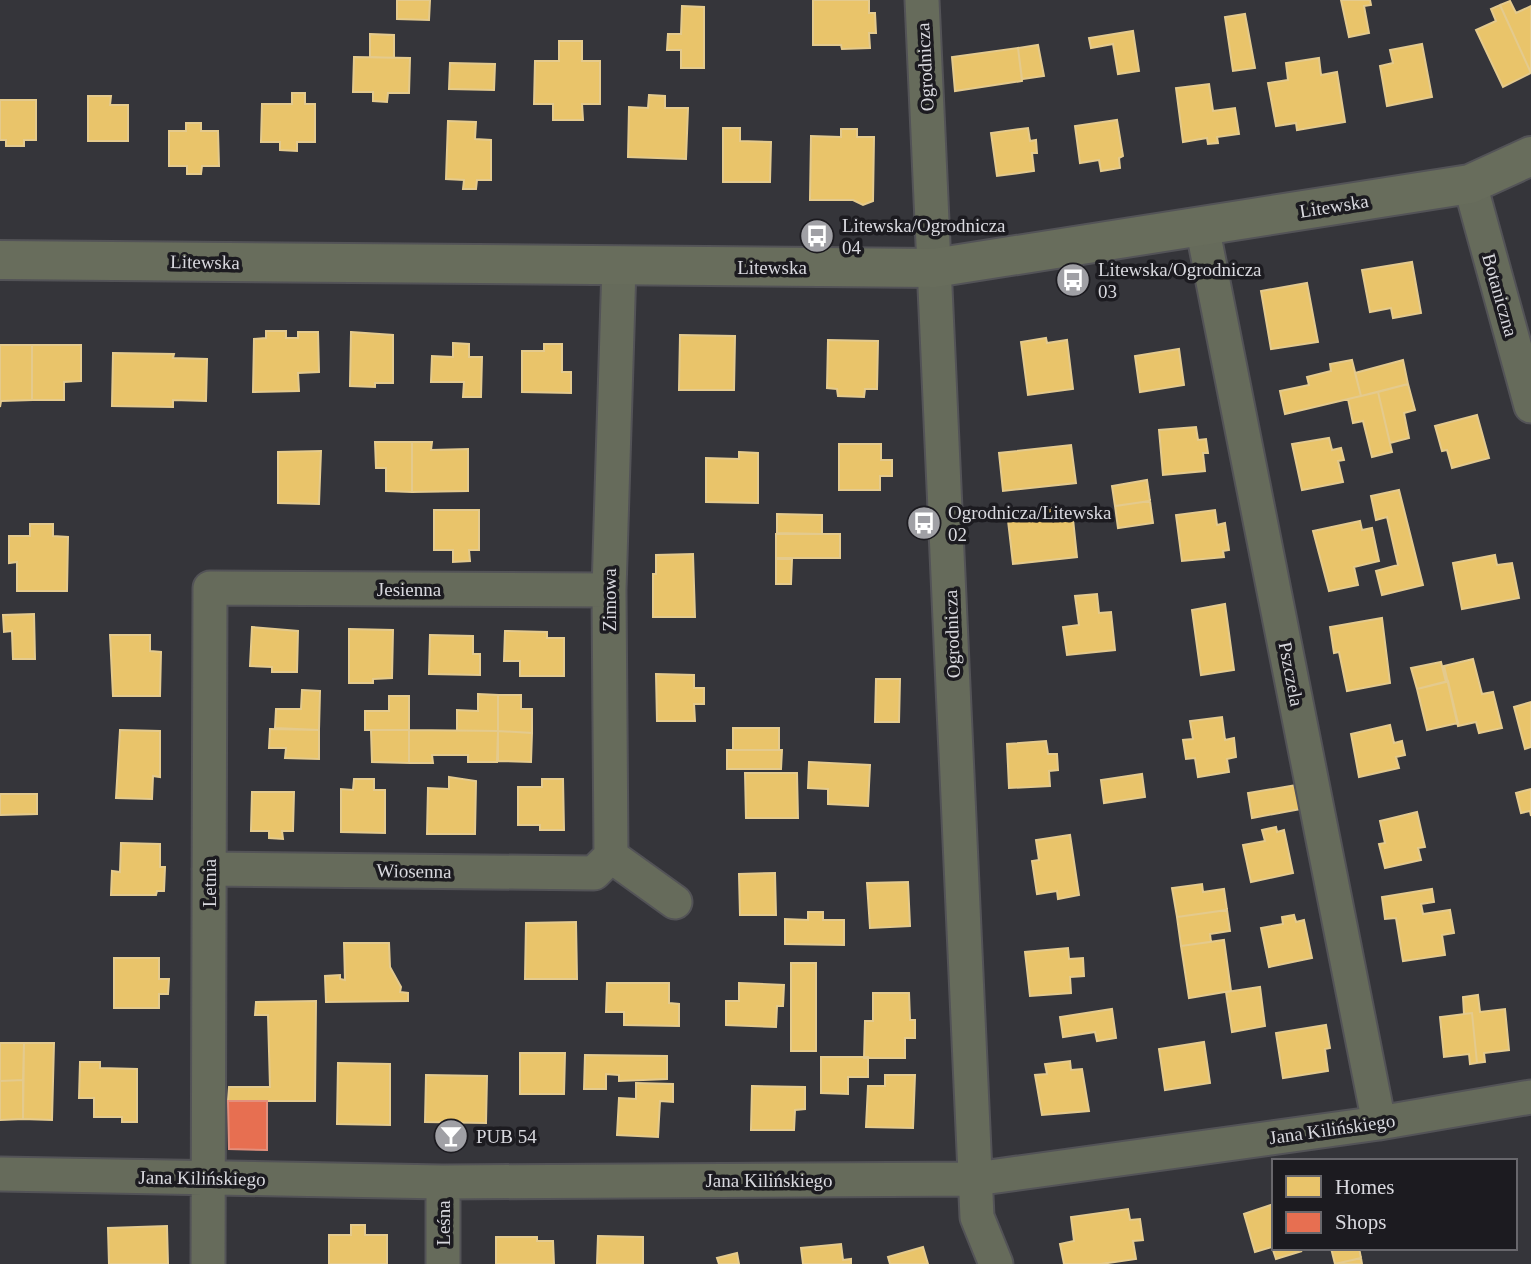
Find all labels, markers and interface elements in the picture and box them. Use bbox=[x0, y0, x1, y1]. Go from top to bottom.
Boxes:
street label: Ogrodnicza bbox=[912, 22, 938, 112]
street label: Litewska bbox=[1298, 190, 1371, 222]
place label: Litewska/Ogrodnicza 04 bbox=[842, 215, 1006, 258]
bus stop icon: Litewska/Ogrodnicza 04 bbox=[798, 217, 836, 255]
street label: Litewska bbox=[170, 251, 241, 273]
street label: Botaniczna bbox=[1478, 251, 1522, 340]
street label: Litewska bbox=[737, 257, 807, 278]
place label: Litewska/Ogrodnicza 03 bbox=[1098, 259, 1262, 302]
bus stop icon: Litewska/Ogrodnicza 03 bbox=[1054, 261, 1092, 299]
place label: Ogrodnicza/Litewska 02 bbox=[948, 502, 1112, 545]
bus stop icon: Ogrodnicza/Litewska 02 bbox=[905, 504, 943, 542]
street label: Zimowa bbox=[599, 568, 620, 632]
street label: Jesienna bbox=[377, 579, 442, 600]
street label: Ogrodnicza bbox=[940, 589, 964, 679]
street label: Pszczela bbox=[1274, 640, 1308, 709]
street label: Letnia bbox=[199, 858, 220, 907]
street label: Wiosenna bbox=[376, 860, 452, 882]
street label: Jana Kilińskiego bbox=[1268, 1110, 1396, 1148]
bar icon: PUB 54 bbox=[432, 1117, 470, 1155]
place label: PUB 54 bbox=[476, 1126, 537, 1147]
legend bbox=[1272, 1159, 1517, 1250]
street label: Jana Kilińskiego bbox=[138, 1166, 266, 1190]
street label: Jana Kilińskiego bbox=[705, 1170, 833, 1191]
text: Homes bbox=[1335, 1175, 1395, 1199]
street label: Leśna bbox=[433, 1200, 454, 1246]
text: Shops bbox=[1335, 1210, 1386, 1234]

